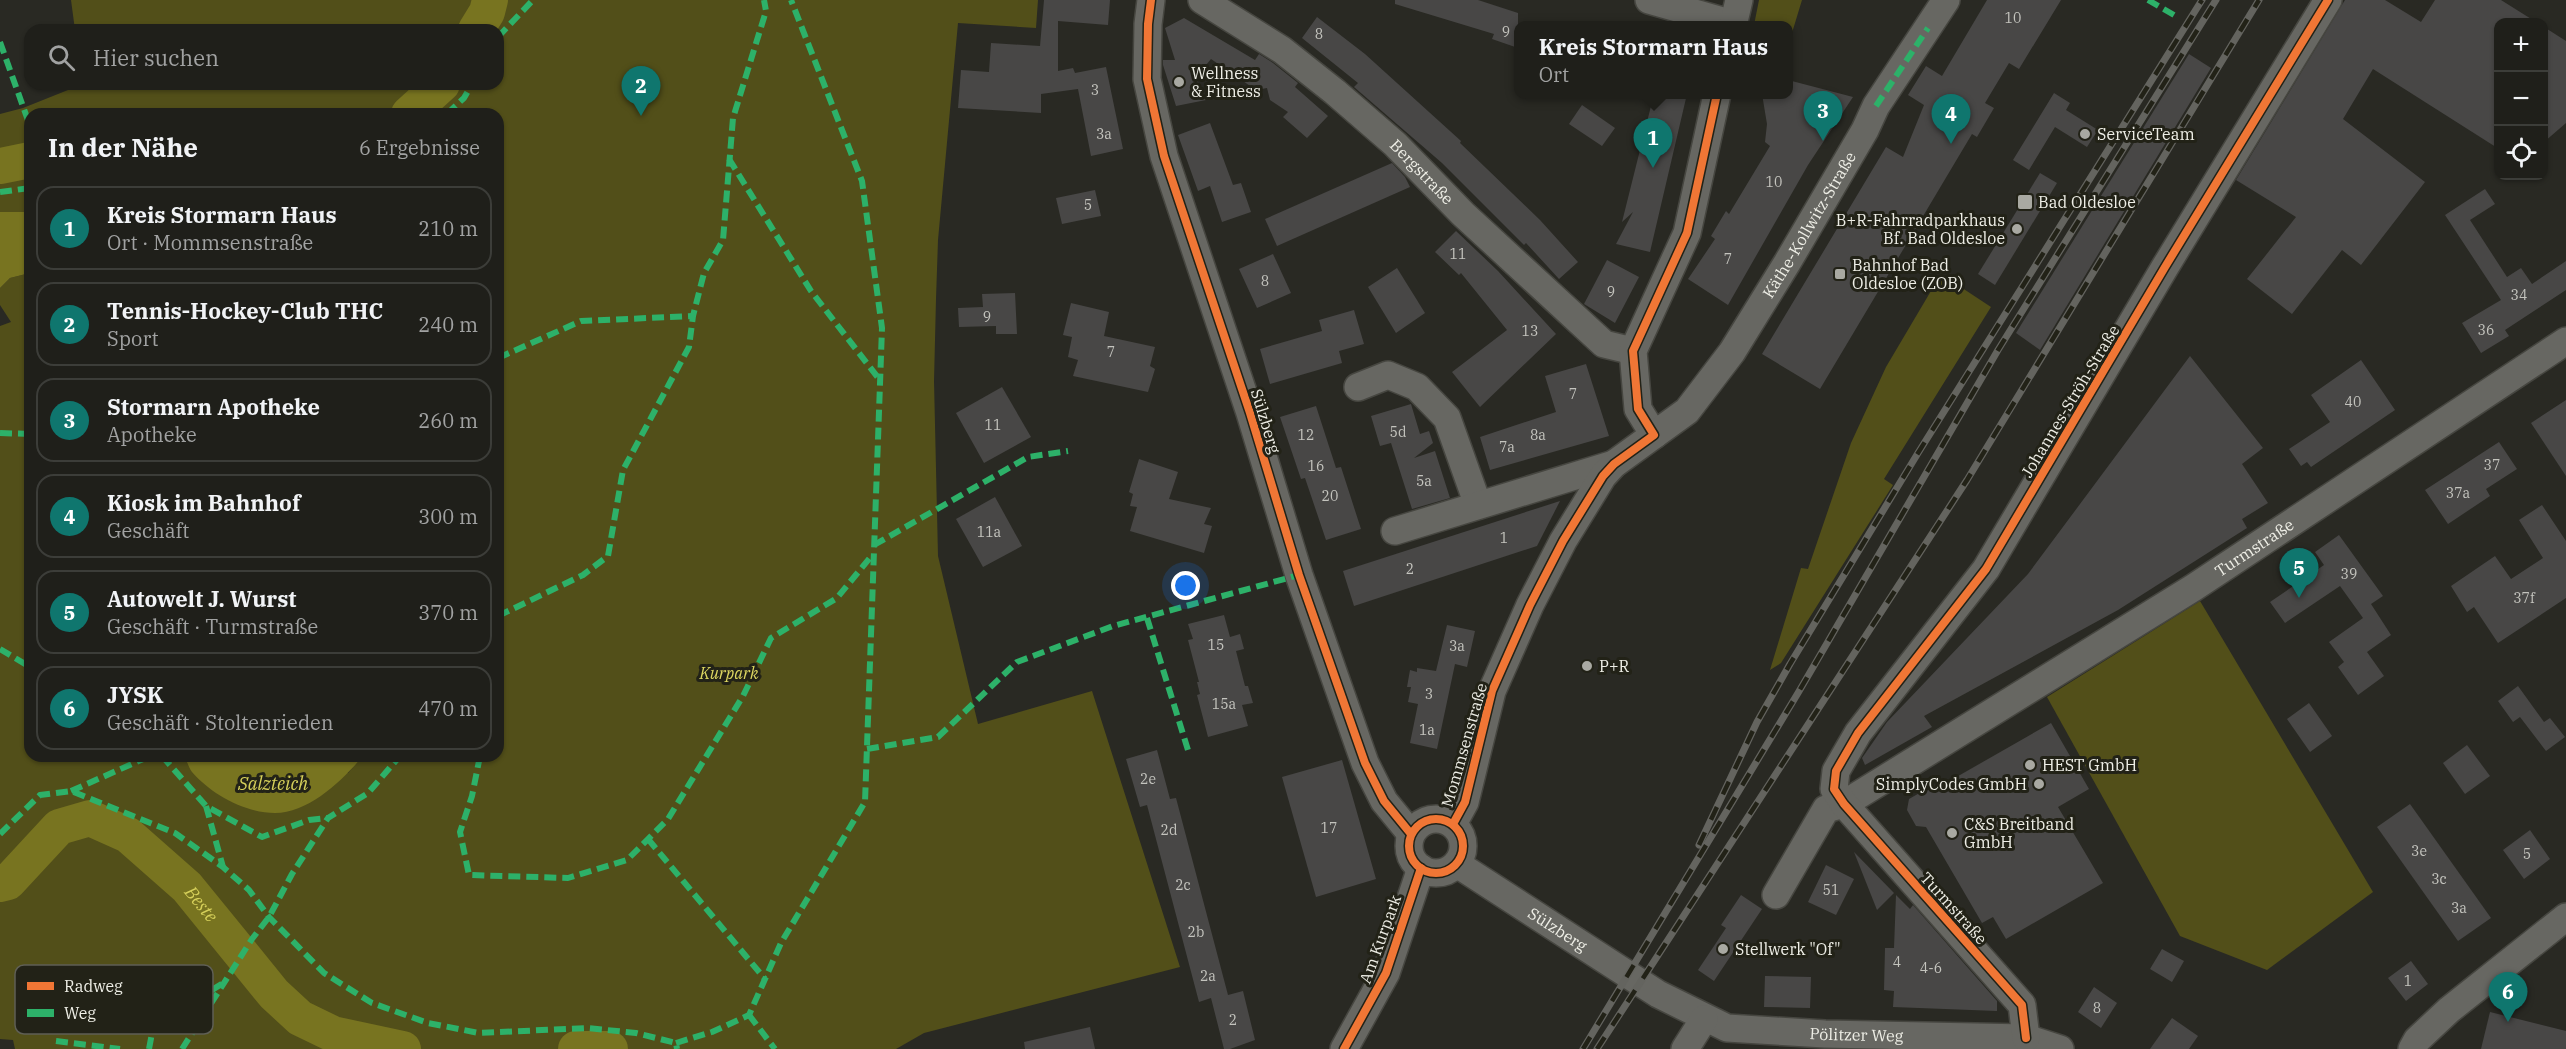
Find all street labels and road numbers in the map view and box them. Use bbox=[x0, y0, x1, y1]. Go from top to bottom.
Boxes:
street label: Bergstraße bbox=[1386, 135, 1458, 209]
street label: Käthe-Kollwitz-Straße bbox=[1758, 148, 1860, 302]
street label: Johannes-Ströh-Straße bbox=[2017, 321, 2123, 481]
street label: Sülzberg bbox=[1247, 386, 1285, 456]
street label: Turmstraße bbox=[2211, 514, 2297, 581]
street label: Mommsenstraße bbox=[1437, 681, 1491, 809]
street label: Turmstraße bbox=[1916, 868, 1992, 948]
street label: Am Kurpark bbox=[1355, 891, 1406, 986]
street label: Sülzberg bbox=[1524, 903, 1591, 956]
street label: Pölitzer Weg bbox=[1809, 1023, 1904, 1046]

